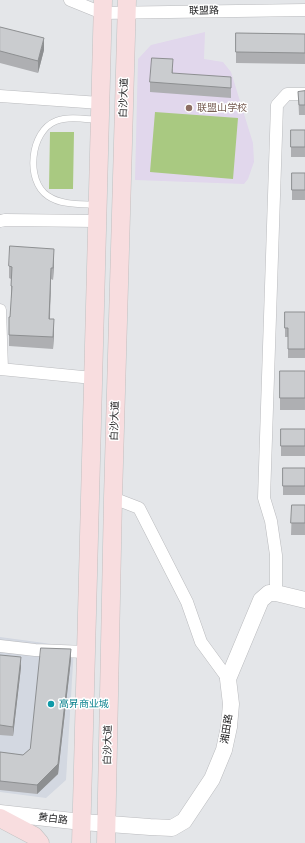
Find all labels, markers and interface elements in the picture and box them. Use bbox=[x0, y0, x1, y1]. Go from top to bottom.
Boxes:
street label: 联盟路 bbox=[189, 5, 219, 17]
street label: 白沙大道 bbox=[117, 78, 131, 118]
place label: 联盟山学校 bbox=[197, 102, 247, 114]
marker: 联盟山学校 bbox=[184, 103, 194, 113]
street label: 白沙大道 bbox=[108, 401, 122, 441]
place label: 高昇商业城 bbox=[59, 698, 109, 710]
marker: 高昇商业城 bbox=[46, 699, 56, 709]
street label: 湘田路 bbox=[219, 713, 235, 745]
street label: 白沙大道 bbox=[102, 725, 114, 765]
street label: 黄白路 bbox=[37, 811, 69, 827]

